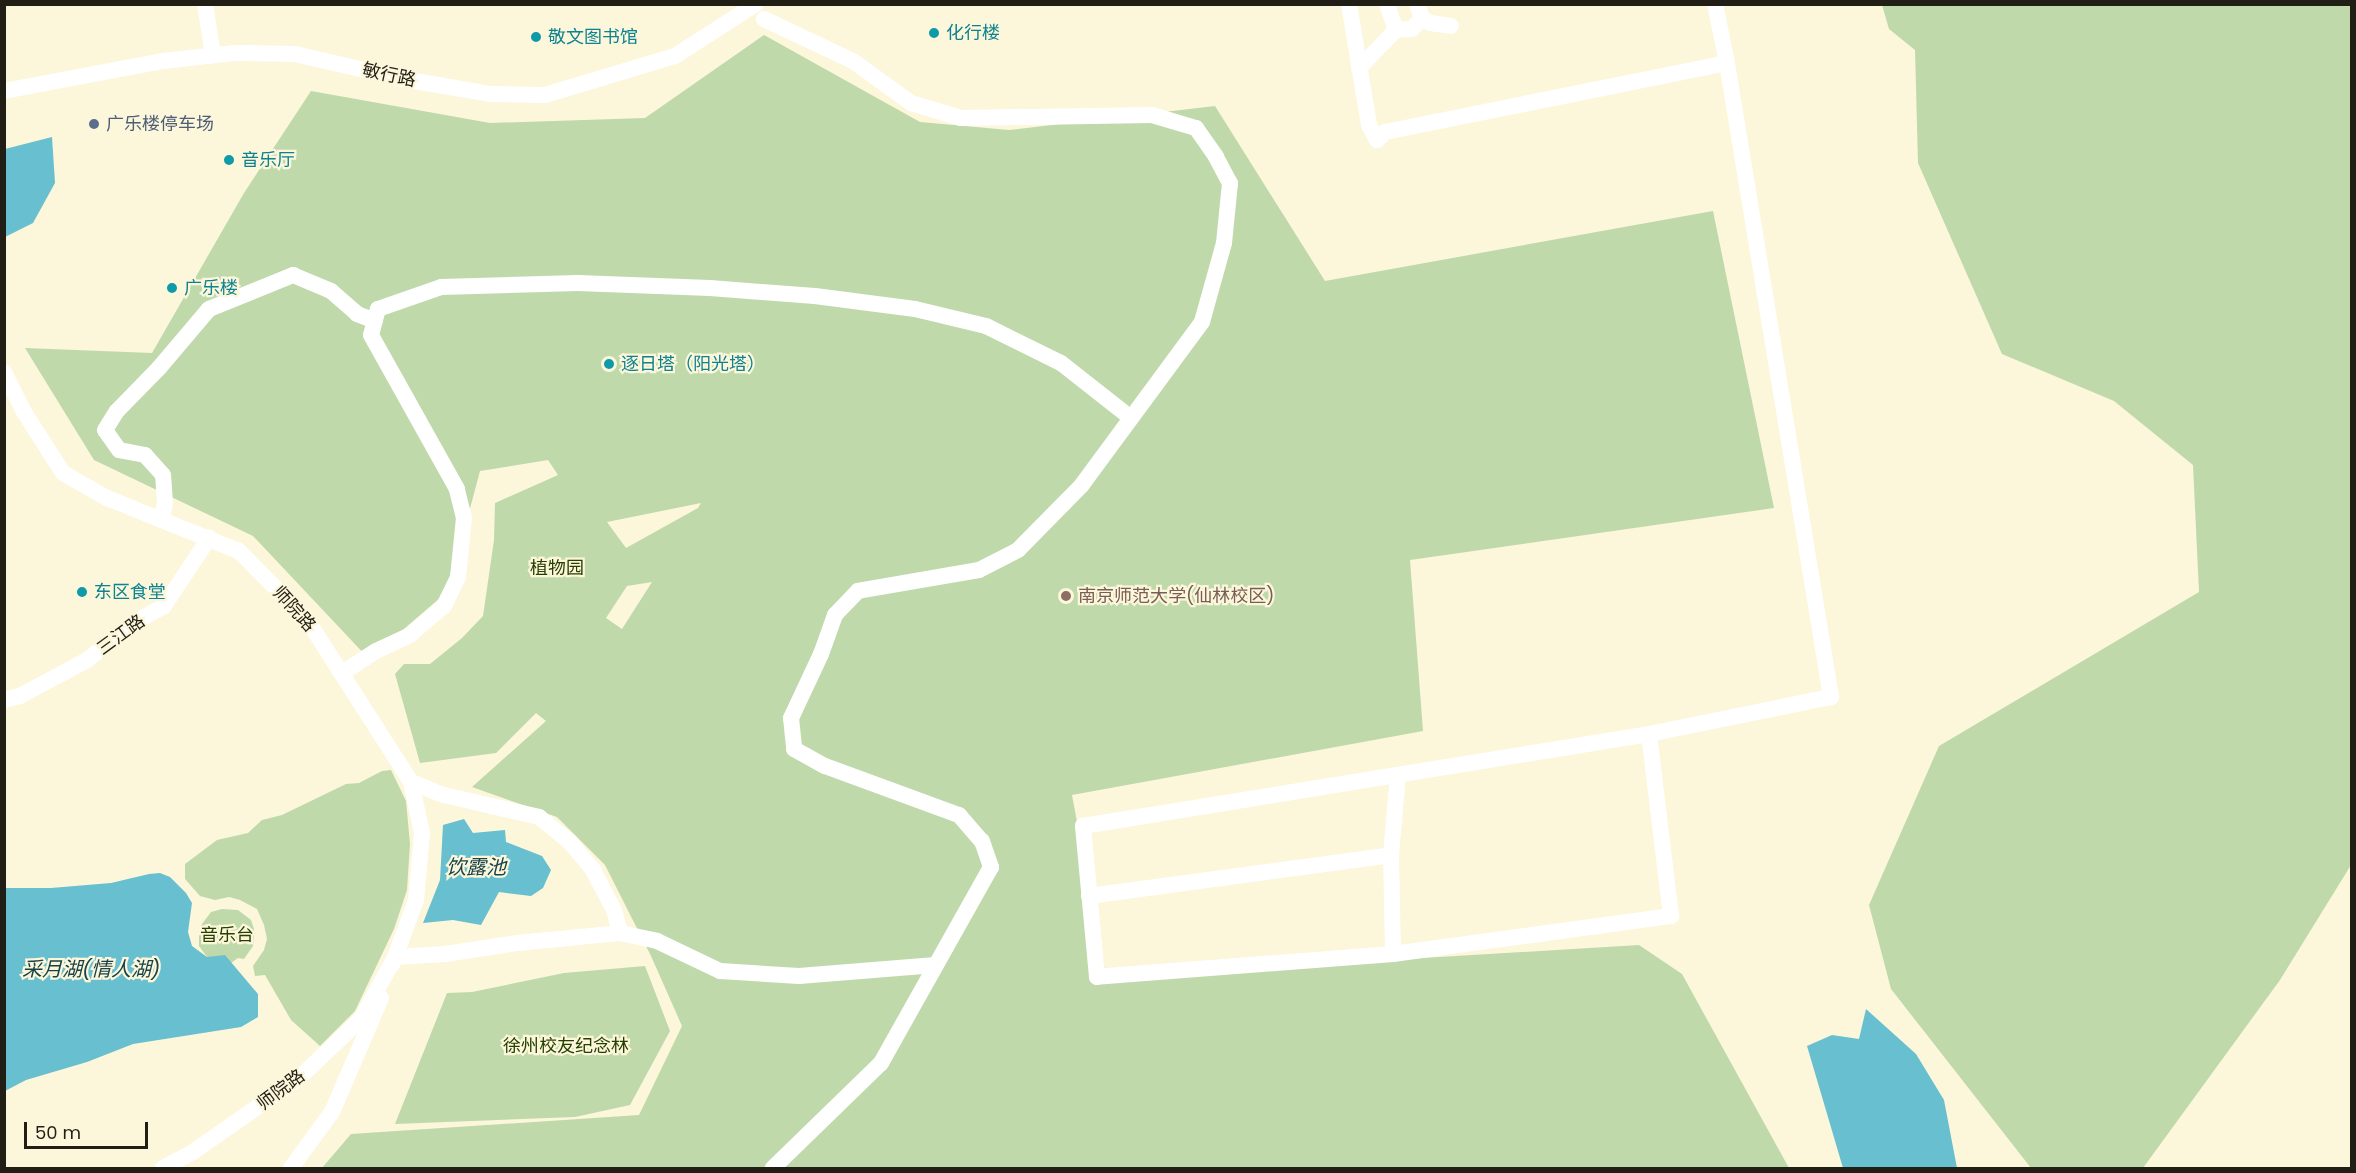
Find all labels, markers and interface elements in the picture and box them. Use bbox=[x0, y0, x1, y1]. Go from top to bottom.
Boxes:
place label: 化行楼 bbox=[946, 22, 1000, 44]
place label: 敬文图书馆 bbox=[548, 26, 638, 48]
marker: 化行楼 bbox=[927, 26, 941, 40]
marker: 敬文图书馆 bbox=[529, 30, 543, 44]
street label: 敏行路 bbox=[360, 59, 418, 91]
place label: 广乐楼停车场 bbox=[106, 113, 214, 135]
marker: 广乐楼停车场 bbox=[87, 117, 101, 131]
place label: 音乐厅 bbox=[241, 149, 295, 171]
marker: 音乐厅 bbox=[222, 153, 236, 167]
place label: 广乐楼 bbox=[184, 277, 238, 299]
marker: 广乐楼 bbox=[165, 281, 179, 295]
place label: 逐日塔（阳光塔） bbox=[621, 353, 765, 375]
marker: 逐日塔（阳光塔） bbox=[602, 357, 616, 371]
park label: 植物园 bbox=[530, 557, 584, 579]
place label: 东区食堂 bbox=[94, 581, 166, 603]
street label: 师院路 bbox=[268, 582, 320, 636]
marker: 东区食堂 bbox=[75, 585, 89, 599]
place label: 南京师范大学(仙林校区) bbox=[1078, 585, 1274, 607]
marker: 南京师范大学(仙林校区) bbox=[1059, 589, 1073, 603]
street label: 三江路 bbox=[93, 610, 149, 660]
water label: 饮露池 bbox=[446, 855, 506, 879]
park label: 音乐台 bbox=[200, 924, 254, 946]
water label: 采月湖(情人湖) bbox=[22, 957, 160, 981]
park label: 徐州校友纪念林 bbox=[503, 1035, 629, 1057]
street label: 师院路 bbox=[253, 1065, 309, 1115]
scale bar bbox=[27, 1110, 152, 1148]
text: 50 m bbox=[35, 1120, 81, 1145]

